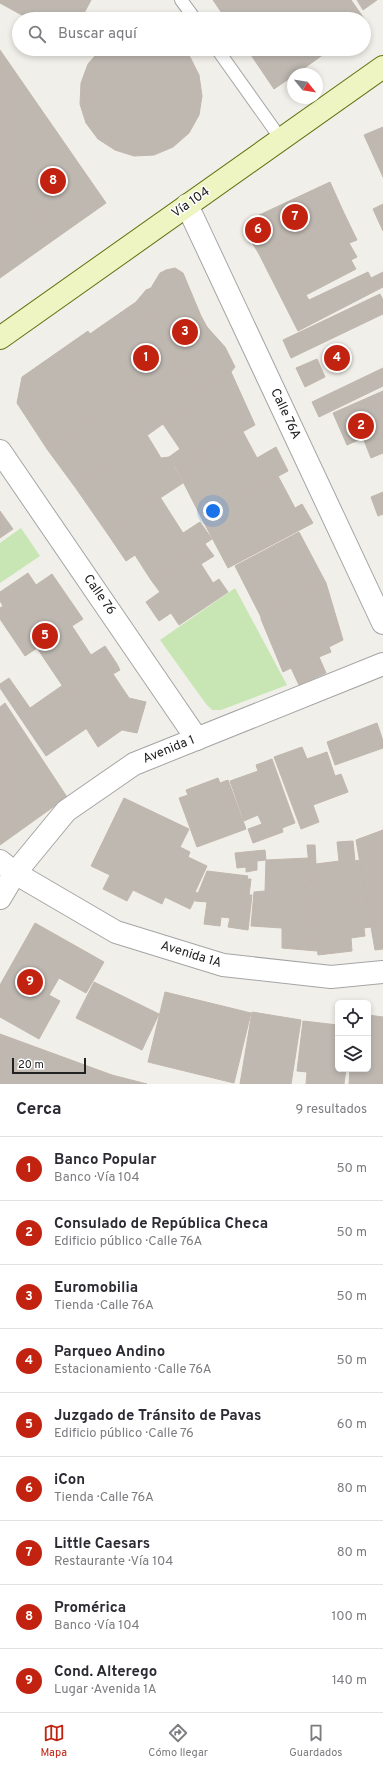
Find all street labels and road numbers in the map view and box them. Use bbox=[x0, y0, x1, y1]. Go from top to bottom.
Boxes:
street label: Vía 104 bbox=[169, 184, 213, 222]
street label: Calle 76A bbox=[266, 386, 304, 442]
street label: Calle 76 bbox=[79, 572, 119, 618]
street label: Avenida 1 bbox=[141, 732, 197, 768]
street label: Avenida 1A bbox=[159, 938, 224, 972]

